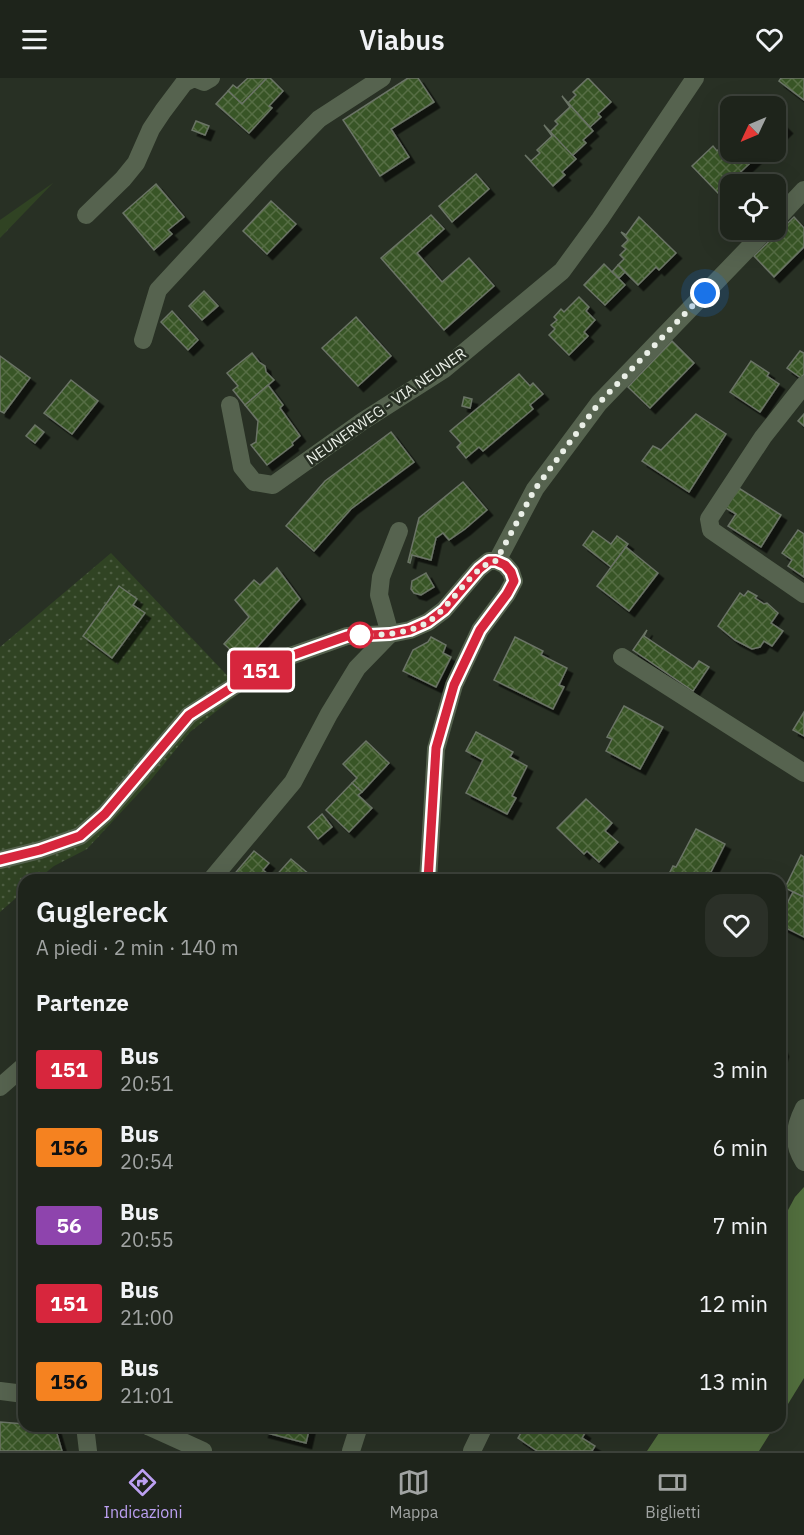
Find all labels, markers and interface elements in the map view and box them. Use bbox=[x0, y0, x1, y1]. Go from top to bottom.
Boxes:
text: Viabus bbox=[359, 22, 445, 57]
icon: menu bbox=[18, 23, 51, 56]
icon: heart bbox=[753, 23, 786, 56]
north arrow bbox=[720, 96, 786, 162]
map controls bbox=[720, 96, 786, 240]
button: locate bbox=[720, 174, 786, 240]
your location bbox=[690, 278, 720, 308]
street label: NEUNERWEG - VIA NEUNER bbox=[302, 344, 470, 468]
unlabelled marker bbox=[347, 622, 373, 648]
line badge: 151 bbox=[226, 650, 296, 690]
text: 151 bbox=[242, 656, 280, 684]
text: Guglereck bbox=[36, 893, 168, 930]
button: heart bbox=[705, 894, 768, 957]
text: A piedi · 2 min · 140 m bbox=[36, 934, 238, 961]
text: Partenze bbox=[36, 988, 129, 1017]
text: Bus bbox=[120, 1041, 159, 1070]
text: 151 bbox=[50, 1055, 88, 1083]
text: 3 min bbox=[712, 1055, 768, 1084]
text: 20:51 bbox=[120, 1070, 174, 1097]
text: Bus bbox=[120, 1119, 159, 1148]
text: 156 bbox=[50, 1133, 88, 1161]
text: 6 min bbox=[712, 1133, 768, 1162]
text: 20:54 bbox=[120, 1148, 174, 1175]
text: Bus bbox=[120, 1197, 159, 1226]
text: 56 bbox=[56, 1211, 82, 1239]
text: 7 min bbox=[712, 1211, 768, 1240]
text: 20:55 bbox=[120, 1226, 174, 1253]
text: Bus bbox=[120, 1275, 159, 1304]
text: 151 bbox=[50, 1289, 88, 1317]
text: 12 min bbox=[699, 1289, 768, 1318]
text: 21:00 bbox=[120, 1304, 174, 1331]
text: Bus bbox=[120, 1353, 159, 1382]
text: 156 bbox=[50, 1367, 88, 1395]
text: 13 min bbox=[699, 1367, 768, 1396]
text: 21:01 bbox=[120, 1382, 174, 1409]
tab: Indicazioni bbox=[104, 1466, 182, 1522]
tab: Mappa bbox=[390, 1466, 438, 1522]
tab: Biglietti bbox=[645, 1466, 700, 1522]

